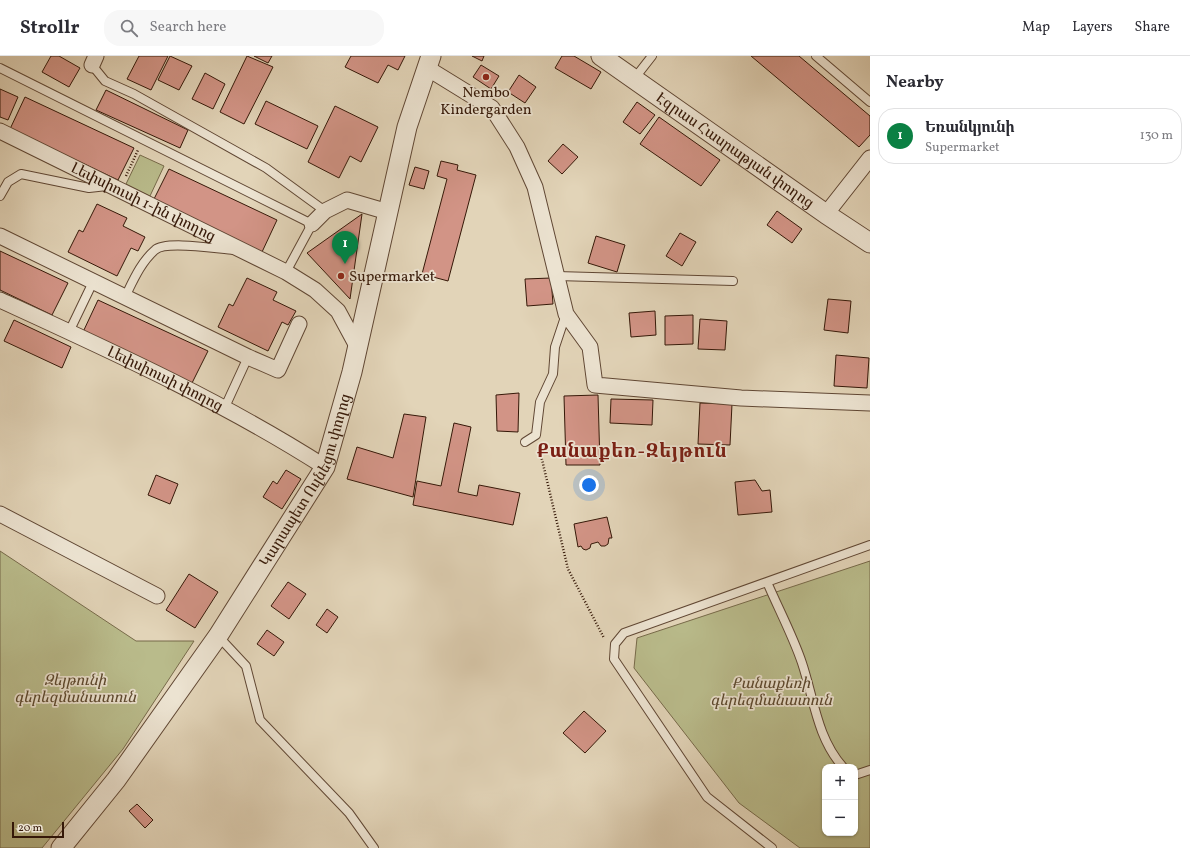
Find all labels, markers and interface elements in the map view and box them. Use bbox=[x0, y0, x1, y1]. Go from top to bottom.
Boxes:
search box bbox=[104, 10, 384, 46]
text: Strollr bbox=[20, 15, 80, 41]
icon: search bbox=[118, 17, 140, 39]
text: Search here bbox=[150, 17, 226, 38]
text: Map bbox=[1022, 18, 1050, 37]
text: Layers bbox=[1072, 18, 1112, 37]
text: Share bbox=[1134, 18, 1170, 37]
text: Nearby bbox=[886, 71, 944, 94]
marker: Nembo Kindergarden bbox=[481, 72, 491, 82]
place label: Nembo Kindergarden bbox=[440, 83, 532, 121]
street label: Էզրաս Հասրաթյան փողոց bbox=[651, 89, 818, 214]
text: Եռանկյունի bbox=[925, 118, 1014, 139]
text: 1 bbox=[897, 127, 903, 145]
text: 130 m bbox=[1140, 127, 1173, 145]
text: Supermarket bbox=[925, 139, 1000, 157]
street label: Լեփսիուսի 1-ին փողոց bbox=[67, 158, 219, 248]
pin: 1 bbox=[332, 231, 358, 264]
place label: Supermarket bbox=[349, 267, 435, 288]
marker: Supermarket bbox=[336, 271, 346, 281]
street label: Լեփսիուսի փողոց bbox=[103, 342, 226, 418]
street label: Կարապետ Ուլնեցու փողոց bbox=[255, 392, 357, 571]
district label: Քանաքեռ-Զեյթուն bbox=[537, 439, 727, 465]
your location bbox=[579, 475, 599, 495]
park label: Զեյթունի գերեզմանատուն bbox=[14, 671, 137, 709]
park label: Քանաքեռի գերեզմանատուն bbox=[710, 674, 833, 712]
map controls bbox=[822, 764, 858, 836]
button: + bbox=[822, 764, 858, 800]
button: − bbox=[822, 800, 858, 836]
scale bar bbox=[12, 820, 64, 839]
text: 20 m bbox=[18, 821, 42, 836]

